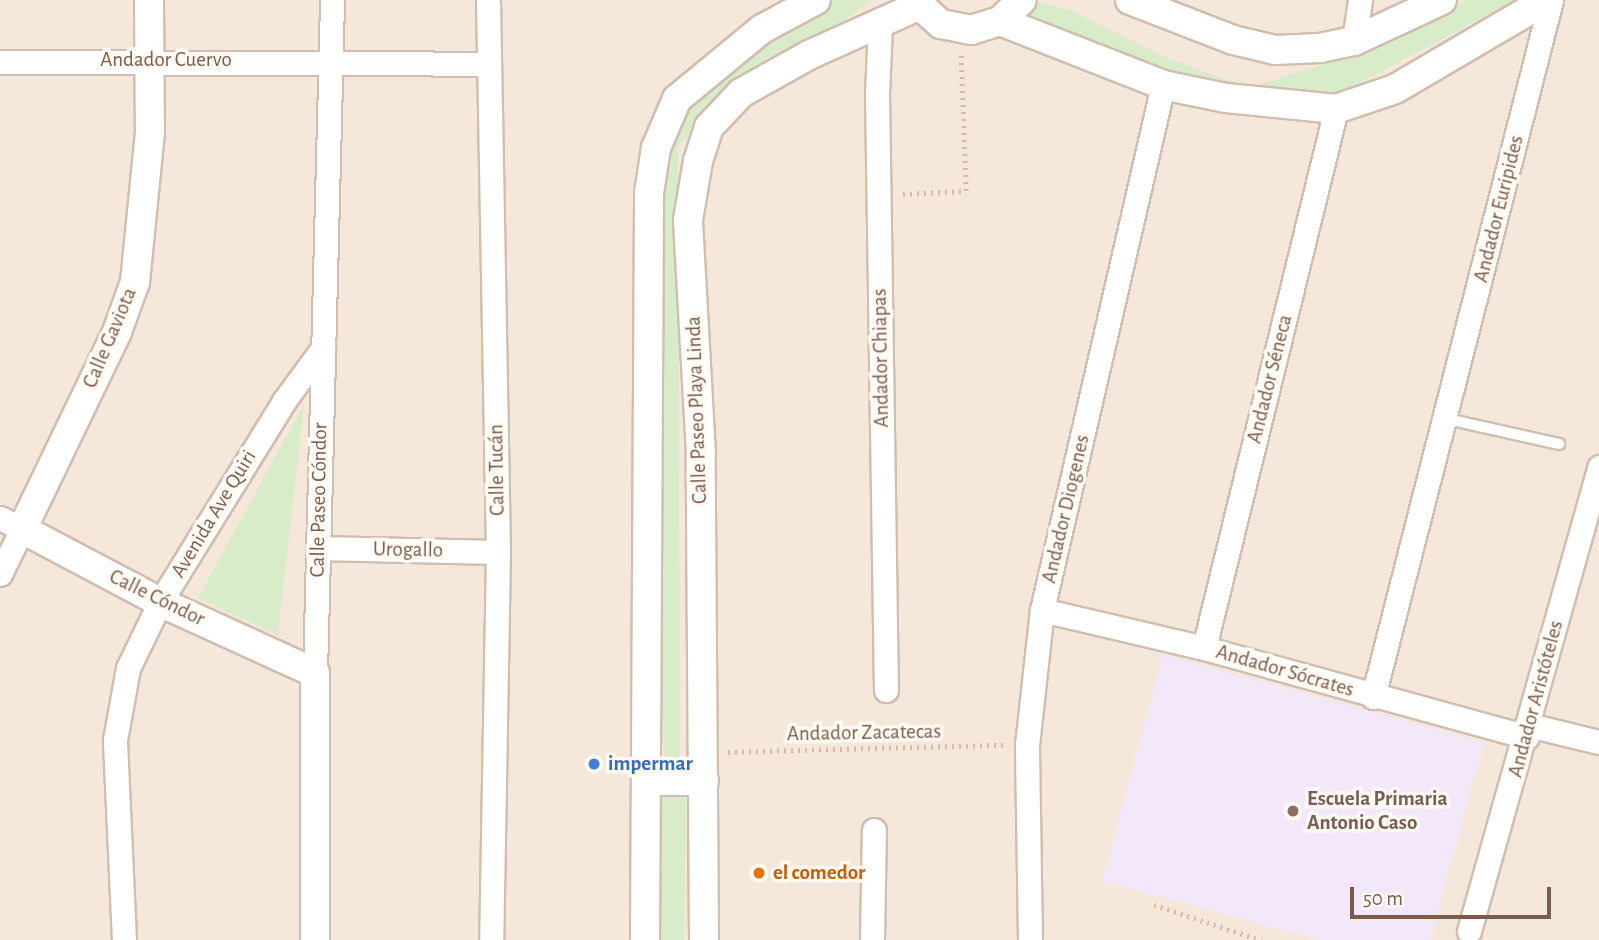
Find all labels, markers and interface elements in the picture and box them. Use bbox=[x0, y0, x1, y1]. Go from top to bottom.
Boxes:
street label: Andador Cuervo bbox=[100, 47, 232, 73]
street label: Andador Euripides bbox=[1469, 133, 1529, 285]
street label: Calle Gaviota bbox=[78, 284, 142, 392]
street label: Andador Chiapas bbox=[867, 288, 895, 428]
street label: Andador Séneca bbox=[1242, 312, 1298, 446]
street label: Calle Paseo Playa Linda bbox=[681, 316, 713, 504]
street label: Calle Paseo Cóndor bbox=[305, 422, 333, 578]
street label: Calle Tucán bbox=[484, 424, 510, 516]
street label: Andador Diogenes bbox=[1037, 432, 1095, 586]
street label: Avenida Ave Quiri bbox=[166, 446, 262, 582]
street label: Urogallo bbox=[373, 537, 443, 563]
street label: Calle Cóndor bbox=[105, 564, 209, 632]
street label: Andador Aristóteles bbox=[1503, 618, 1569, 780]
street label: Andador Sócrates bbox=[1213, 639, 1357, 703]
street label: Andador Zacatecas bbox=[787, 719, 941, 747]
place label: impermar bbox=[608, 751, 693, 777]
marker: impermar bbox=[586, 756, 602, 772]
place label: Escuela Primaria Antonio Caso bbox=[1307, 786, 1447, 836]
marker: Escuela Primaria Antonio Caso bbox=[1285, 803, 1301, 819]
place label: el comedor bbox=[773, 860, 865, 886]
marker: el comedor bbox=[751, 865, 767, 881]
scale bar bbox=[1354, 874, 1555, 918]
text: 50 m bbox=[1363, 888, 1403, 909]

